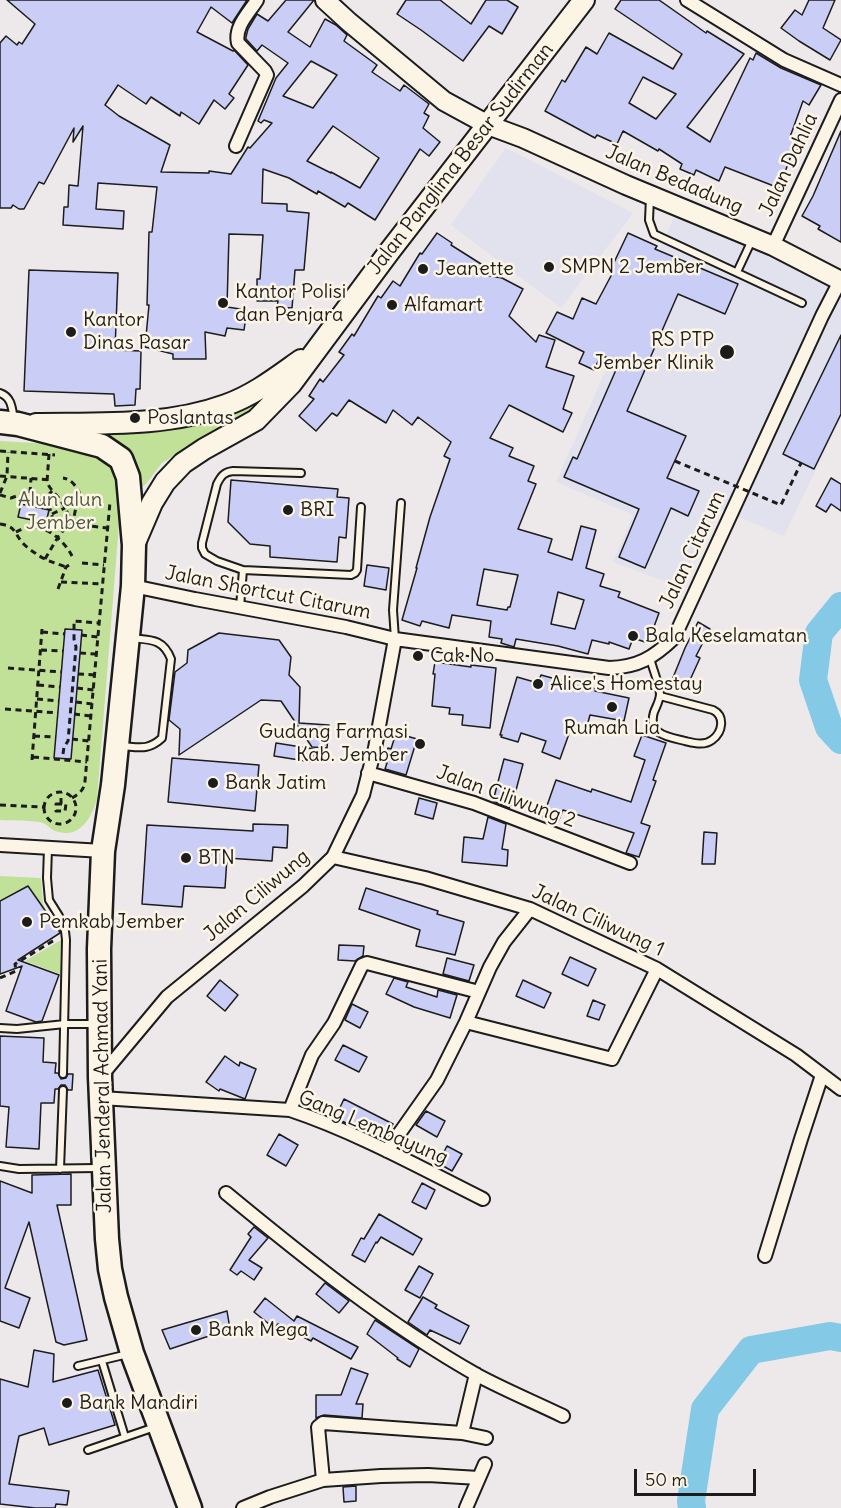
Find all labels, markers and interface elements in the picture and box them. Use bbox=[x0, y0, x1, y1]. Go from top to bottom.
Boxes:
street label: Jalan Panglima Besar Sudirman bbox=[363, 38, 559, 280]
street label: Jalan Dahlia bbox=[755, 109, 823, 221]
street label: Jalan Bedadung bbox=[602, 140, 746, 220]
place label: SMPN 2 Jember bbox=[561, 255, 703, 279]
place label: Jeanette bbox=[435, 257, 514, 281]
marker: SMPN 2 Jember bbox=[542, 260, 556, 274]
marker: Jeanette bbox=[416, 262, 430, 276]
place label: Kantor Polisi dan Penjara bbox=[235, 280, 346, 327]
place label: Alfamart bbox=[404, 293, 483, 317]
marker: Kantor Polisi dan Penjara bbox=[216, 296, 230, 310]
marker: Alfamart bbox=[385, 298, 399, 312]
place label: Kantor Dinas Pasar bbox=[83, 308, 190, 355]
marker: Kantor Dinas Pasar bbox=[64, 325, 78, 339]
place label: RS PTP Jember Klinik bbox=[593, 328, 714, 375]
marker: RS PTP Jember Klinik bbox=[718, 343, 736, 361]
place label: Poslantas bbox=[147, 406, 233, 430]
marker: Poslantas bbox=[128, 411, 142, 425]
street label: Jalan Citarum bbox=[655, 487, 731, 613]
park label: Alun alun Jember bbox=[18, 488, 102, 535]
place label: BRI bbox=[300, 498, 335, 522]
marker: BRI bbox=[281, 503, 295, 517]
street label: Jalan Shortcut Citarum bbox=[163, 561, 373, 625]
place label: Bala Keselamatan bbox=[645, 624, 807, 648]
marker: Bala Keselamatan bbox=[626, 629, 640, 643]
place label: Cak No bbox=[430, 644, 494, 668]
marker: Cak No bbox=[411, 649, 425, 663]
place label: Alice's Homestay bbox=[550, 672, 702, 696]
marker: Alice's Homestay bbox=[531, 677, 545, 691]
marker: Rumah Lia bbox=[605, 700, 619, 714]
place label: Rumah Lia bbox=[564, 716, 660, 740]
place label: Gudang Farmasi Kab. Jember bbox=[259, 720, 408, 767]
marker: Gudang Farmasi Kab. Jember bbox=[413, 737, 427, 751]
street label: Jalan Ciliwung 2 bbox=[433, 761, 579, 833]
place label: Bank Jatim bbox=[225, 771, 326, 795]
marker: Bank Jatim bbox=[206, 776, 220, 790]
street label: Jalan Ciliwung bbox=[199, 845, 315, 947]
place label: BTN bbox=[198, 846, 235, 870]
marker: BTN bbox=[179, 851, 193, 865]
street label: Jalan Ciliwung 1 bbox=[528, 880, 668, 962]
place label: Pemkab Jember bbox=[39, 910, 184, 934]
marker: Pemkab Jember bbox=[20, 915, 34, 929]
street label: Jalan Jenderal Achmad Yani bbox=[89, 959, 117, 1213]
street label: Gang Lembayung bbox=[295, 1086, 451, 1170]
place label: Bank Mega bbox=[208, 1318, 308, 1342]
marker: Bank Mega bbox=[189, 1323, 203, 1337]
place label: Bank Mandiri bbox=[79, 1391, 198, 1415]
marker: Bank Mandiri bbox=[60, 1396, 74, 1410]
scale bar bbox=[637, 1457, 758, 1495]
text: 50 m bbox=[645, 1468, 687, 1491]

